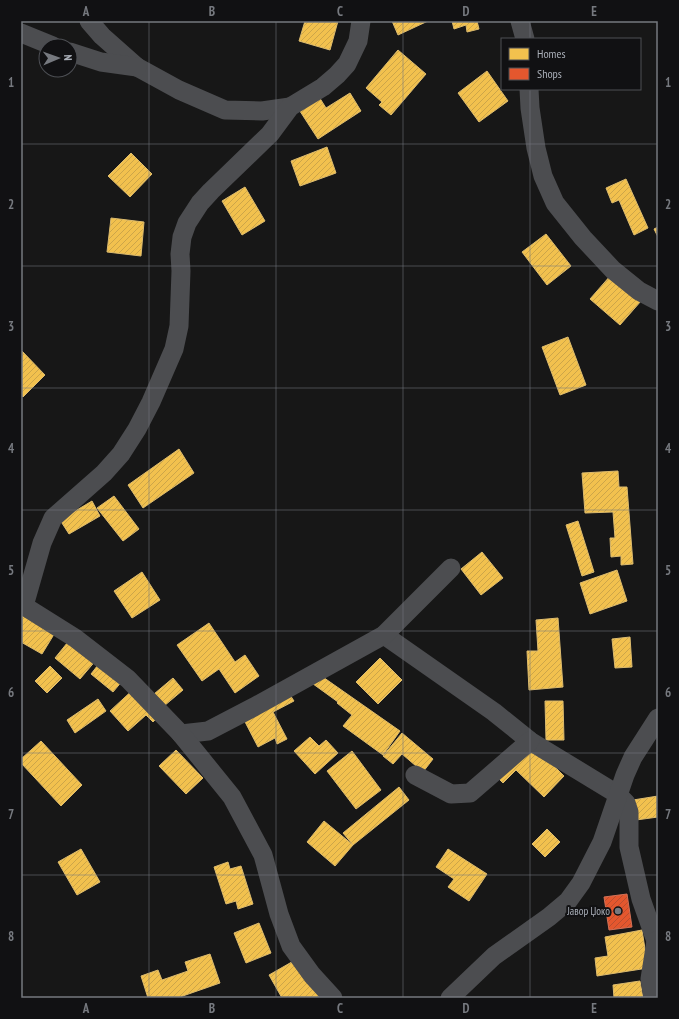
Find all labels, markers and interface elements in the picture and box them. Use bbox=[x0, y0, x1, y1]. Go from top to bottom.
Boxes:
text: A bbox=[82, 3, 90, 20]
text: B bbox=[209, 3, 215, 20]
text: C bbox=[337, 3, 343, 20]
text: D bbox=[463, 3, 470, 20]
text: E bbox=[591, 3, 597, 20]
north arrow bbox=[38, 38, 78, 78]
legend bbox=[501, 38, 641, 90]
text: Homes bbox=[537, 46, 565, 61]
text: N bbox=[61, 54, 75, 61]
text: Shops bbox=[537, 66, 562, 81]
text: 1 bbox=[8, 74, 14, 91]
text: 1 bbox=[665, 74, 671, 91]
text: 2 bbox=[8, 196, 14, 213]
text: 2 bbox=[665, 196, 671, 213]
text: 3 bbox=[8, 318, 14, 335]
text: 3 bbox=[665, 318, 671, 335]
text: 4 bbox=[8, 440, 15, 457]
text: 4 bbox=[665, 440, 672, 457]
text: 5 bbox=[8, 562, 14, 579]
text: 5 bbox=[665, 562, 671, 579]
text: 6 bbox=[8, 684, 14, 701]
text: 6 bbox=[665, 684, 671, 701]
text: 7 bbox=[8, 806, 14, 823]
text: 7 bbox=[665, 806, 671, 823]
place label: Јавор Џоко bbox=[566, 904, 610, 918]
marker: Јавор Џоко bbox=[613, 906, 623, 916]
text: 8 bbox=[8, 928, 14, 945]
text: 8 bbox=[665, 928, 671, 945]
text: A bbox=[82, 1000, 90, 1017]
text: B bbox=[209, 1000, 215, 1017]
text: C bbox=[337, 1000, 343, 1017]
text: D bbox=[463, 1000, 470, 1017]
text: E bbox=[591, 1000, 597, 1017]

